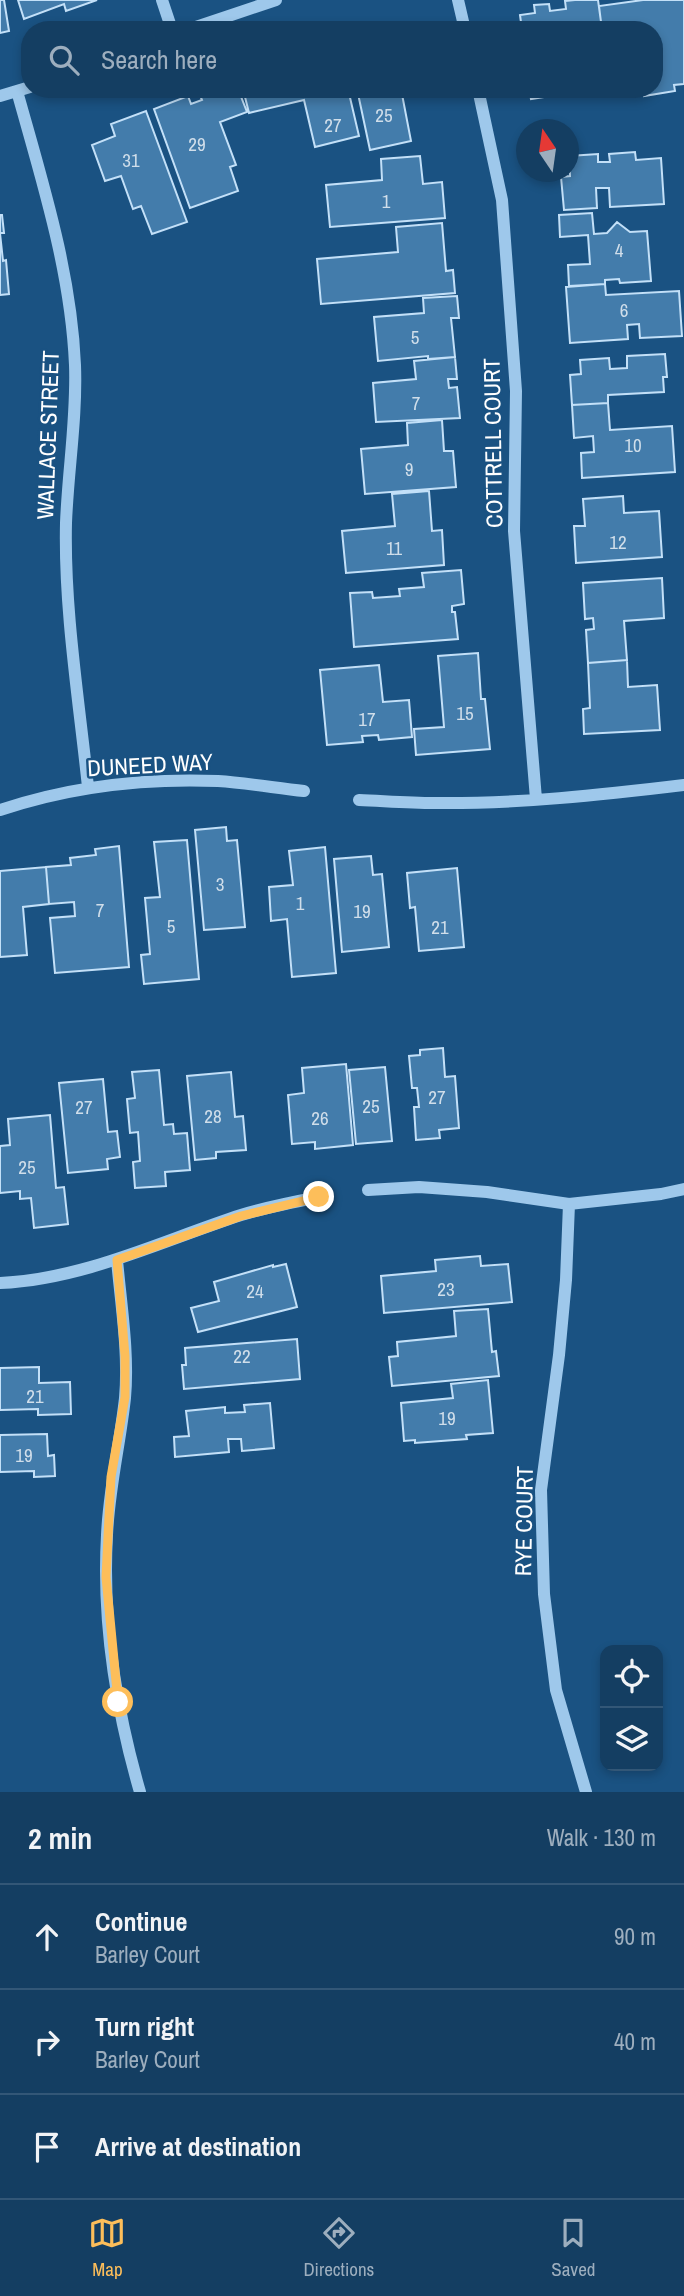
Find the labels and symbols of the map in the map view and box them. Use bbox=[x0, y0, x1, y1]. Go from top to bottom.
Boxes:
house number: 25 bbox=[375, 102, 393, 128]
house number: 27 bbox=[324, 112, 342, 138]
north arrow bbox=[516, 119, 579, 182]
house number: 29 bbox=[188, 131, 206, 157]
house number: 31 bbox=[122, 147, 140, 173]
house number: 1 bbox=[382, 188, 391, 214]
house number: 4 bbox=[615, 237, 624, 263]
house number: 6 bbox=[620, 297, 628, 323]
house number: 5 bbox=[411, 324, 420, 350]
street label: WALLACE STREET bbox=[29, 349, 66, 520]
street label: COTTRELL COURT bbox=[476, 357, 509, 528]
house number: 7 bbox=[412, 390, 421, 416]
house number: 10 bbox=[624, 432, 642, 458]
house number: 9 bbox=[405, 456, 413, 482]
house number: 12 bbox=[609, 529, 627, 555]
house number: 11 bbox=[386, 535, 402, 561]
house number: 15 bbox=[456, 700, 474, 726]
house number: 17 bbox=[358, 706, 376, 732]
street label: DUNEED WAY bbox=[86, 746, 214, 783]
house number: 3 bbox=[216, 871, 224, 897]
house number: 1 bbox=[296, 890, 305, 916]
house number: 7 bbox=[96, 897, 105, 923]
house number: 19 bbox=[353, 898, 371, 924]
house number: 5 bbox=[167, 913, 176, 939]
house number: 21 bbox=[431, 914, 449, 940]
house number: 27 bbox=[428, 1084, 446, 1110]
house number: 25 bbox=[362, 1093, 380, 1119]
house number: 27 bbox=[75, 1094, 93, 1120]
house number: 28 bbox=[204, 1103, 222, 1129]
house number: 26 bbox=[311, 1105, 329, 1131]
house number: 25 bbox=[18, 1154, 36, 1180]
route end bbox=[303, 1181, 334, 1212]
house number: 23 bbox=[437, 1276, 455, 1302]
house number: 24 bbox=[246, 1278, 264, 1304]
house number: 22 bbox=[233, 1343, 251, 1369]
house number: 21 bbox=[26, 1383, 44, 1409]
house number: 19 bbox=[438, 1405, 456, 1431]
house number: 19 bbox=[15, 1442, 33, 1468]
street label: RYE COURT bbox=[507, 1465, 540, 1576]
route start bbox=[102, 1686, 133, 1717]

